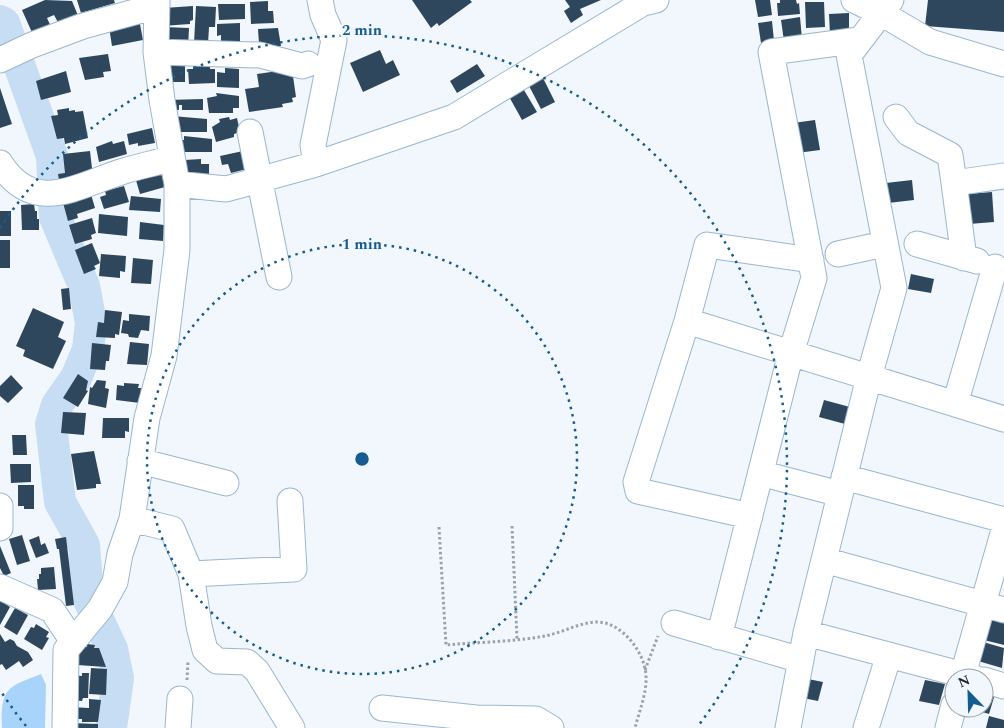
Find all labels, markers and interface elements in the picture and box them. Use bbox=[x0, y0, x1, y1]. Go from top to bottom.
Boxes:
text: 2 min bbox=[342, 19, 382, 42]
text: 1 min bbox=[342, 233, 382, 256]
centre of rings bbox=[353, 450, 371, 468]
north arrow bbox=[944, 668, 994, 718]
text: N bbox=[955, 670, 973, 693]

